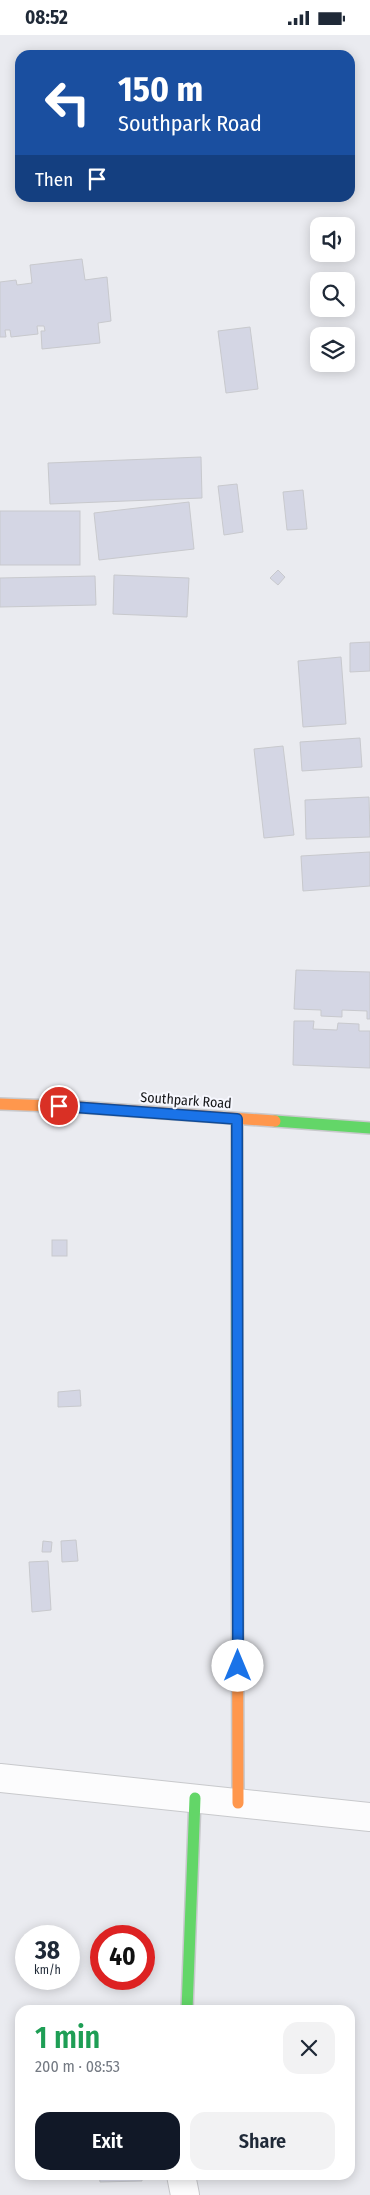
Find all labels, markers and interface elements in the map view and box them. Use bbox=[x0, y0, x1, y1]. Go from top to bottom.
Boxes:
text: 08:52 bbox=[25, 6, 68, 29]
text: 150 m bbox=[118, 68, 203, 110]
icon: left bbox=[35, 70, 100, 135]
text: Southpark Road bbox=[118, 110, 262, 137]
icon: arrive bbox=[83, 165, 111, 193]
text: Then bbox=[35, 168, 73, 191]
map controls bbox=[310, 217, 355, 372]
button: sound bbox=[310, 217, 355, 262]
button: search bbox=[310, 272, 355, 317]
button: layers bbox=[310, 327, 355, 372]
pin bbox=[38, 1085, 80, 1127]
street label: Southpark Road bbox=[140, 1089, 232, 1112]
icon: arrive bbox=[45, 1092, 73, 1120]
position arrow bbox=[211, 1639, 263, 1691]
speed limit sign: 40 bbox=[90, 1925, 155, 1990]
text: 38 bbox=[35, 1936, 60, 1966]
text: km/h bbox=[34, 1963, 61, 1977]
text: 1 min bbox=[35, 2020, 100, 2056]
button: close bbox=[283, 2022, 335, 2074]
text: 200 m · 08:53 bbox=[35, 2057, 120, 2076]
button: Exit bbox=[35, 2112, 180, 2170]
button: Share bbox=[190, 2112, 335, 2170]

